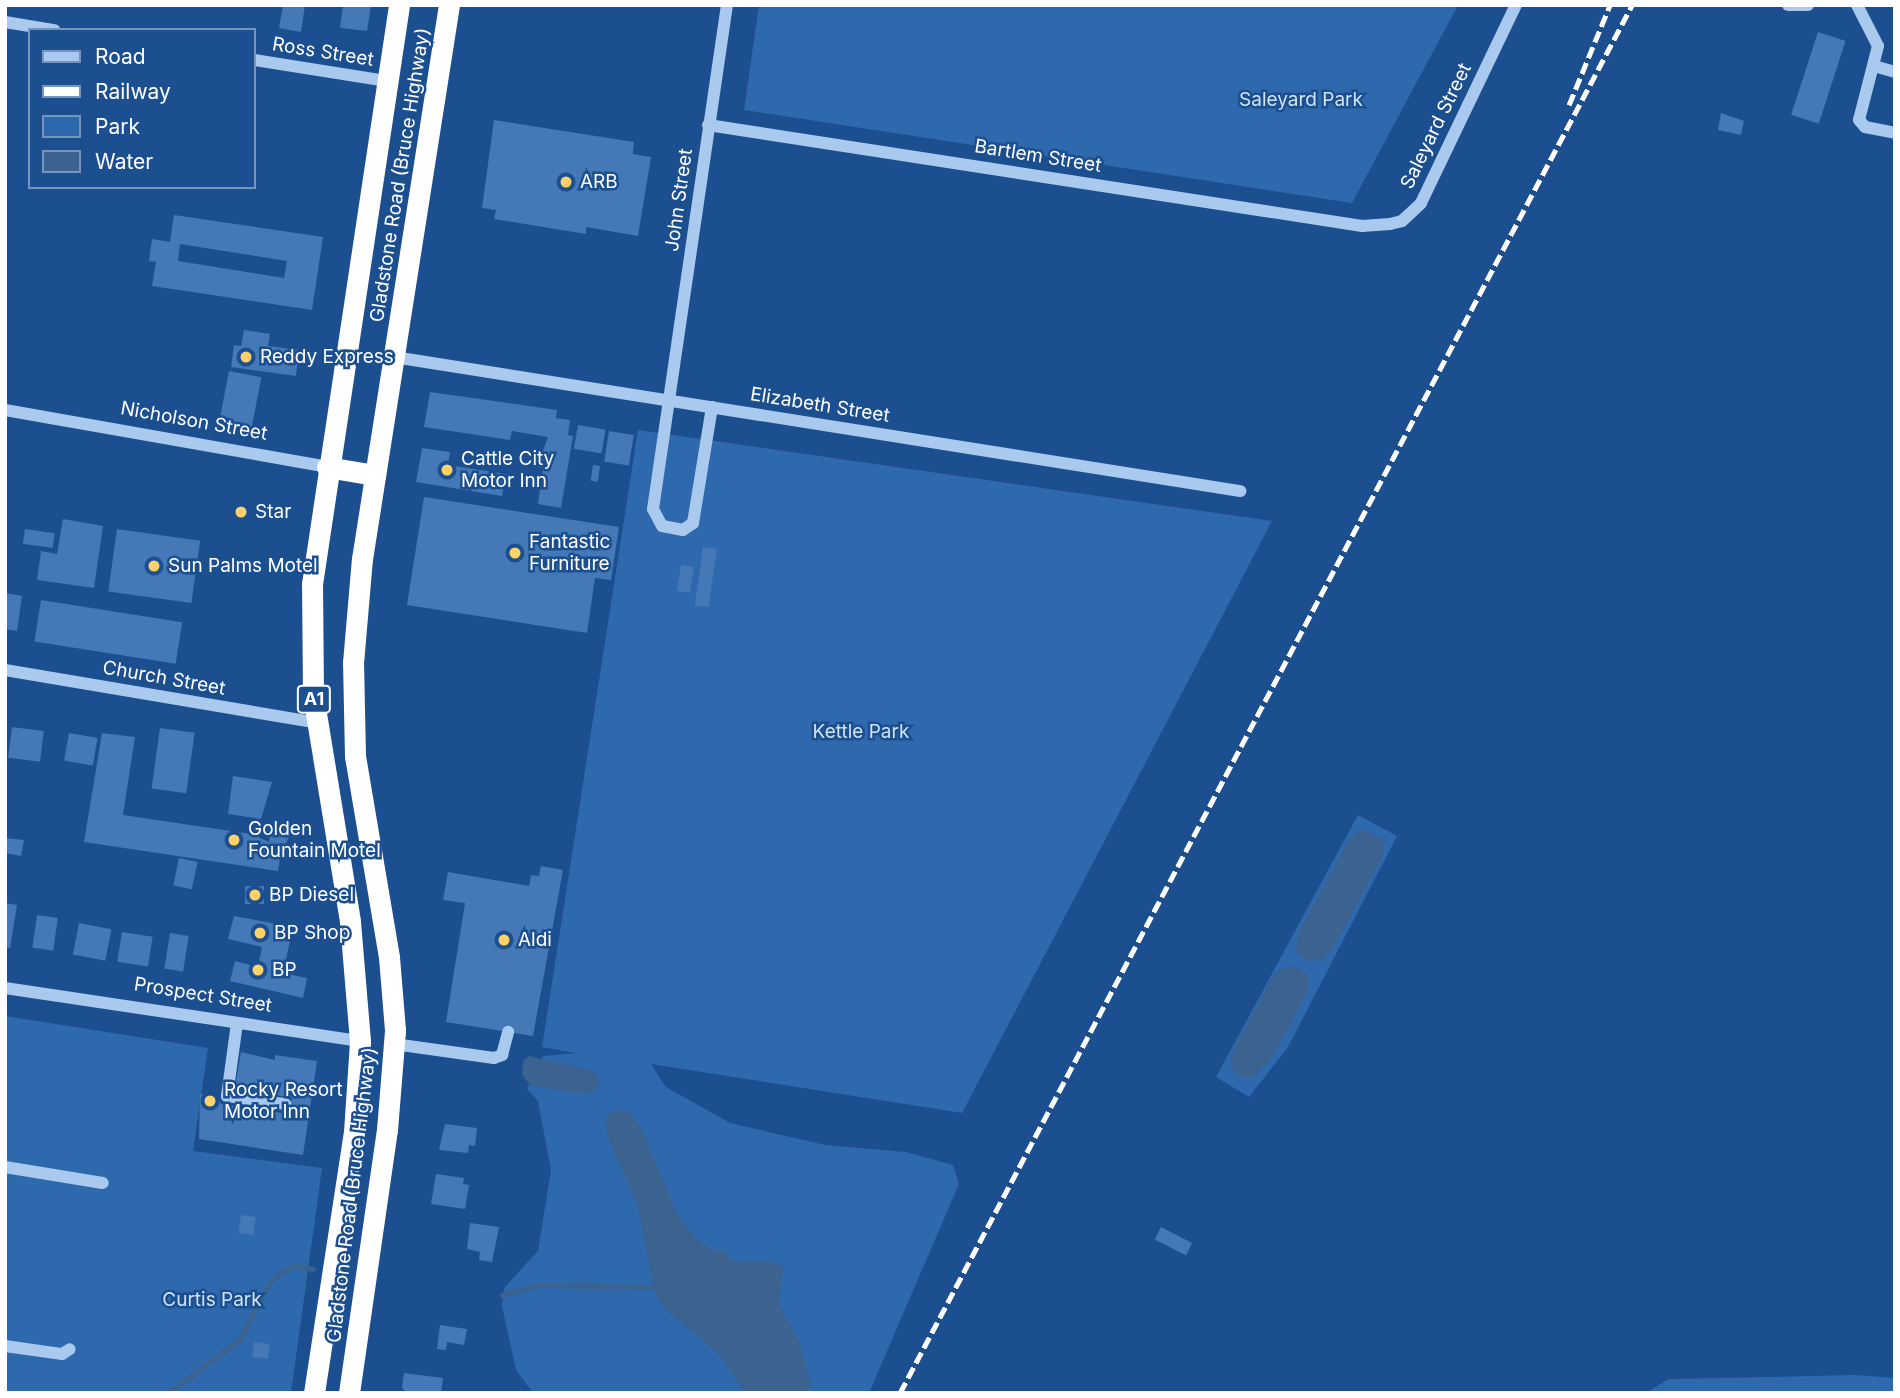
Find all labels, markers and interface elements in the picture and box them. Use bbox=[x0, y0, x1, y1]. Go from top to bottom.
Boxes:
street label: Gladstone Road (Bruce Highway) bbox=[365, 26, 435, 324]
legend bbox=[28, 28, 256, 189]
street label: Ross Street bbox=[271, 33, 375, 71]
text: Road bbox=[95, 44, 146, 69]
street label: Saleyard Street bbox=[1396, 60, 1476, 192]
text: Railway bbox=[95, 79, 171, 104]
park label: Saleyard Park bbox=[1239, 89, 1363, 111]
text: Park bbox=[95, 114, 140, 139]
street label: Bartlem Street bbox=[973, 135, 1103, 177]
street label: John Street bbox=[660, 147, 698, 253]
text: Water bbox=[95, 149, 153, 174]
place label: ARB bbox=[580, 171, 618, 193]
marker: ARB bbox=[558, 174, 574, 190]
place label: Reddy Express bbox=[260, 346, 394, 368]
marker: Reddy Express bbox=[238, 349, 254, 365]
street label: Elizabeth Street bbox=[749, 383, 891, 427]
street label: Nicholson Street bbox=[119, 397, 269, 445]
place label: Cattle City Motor Inn bbox=[461, 448, 554, 492]
marker: Cattle City Motor Inn bbox=[439, 462, 455, 478]
place label: Star bbox=[255, 501, 291, 523]
marker: Star bbox=[233, 504, 249, 520]
place label: Fantastic Furniture bbox=[529, 531, 610, 575]
marker: Fantastic Furniture bbox=[507, 545, 523, 561]
place label: Sun Palms Motel bbox=[168, 555, 318, 577]
marker: Sun Palms Motel bbox=[146, 558, 162, 574]
street label: Church Street bbox=[101, 656, 227, 700]
road number: A1 bbox=[296, 684, 332, 714]
park label: Kettle Park bbox=[813, 721, 909, 743]
place label: Golden Fountain Motel bbox=[248, 818, 381, 862]
marker: Golden Fountain Motel bbox=[226, 832, 242, 848]
place label: BP Diesel bbox=[269, 884, 354, 906]
marker: BP Diesel bbox=[247, 887, 263, 903]
place label: BP Shop bbox=[274, 922, 350, 944]
marker: BP Shop bbox=[252, 925, 268, 941]
place label: Aldi bbox=[518, 929, 552, 951]
marker: Aldi bbox=[496, 932, 512, 948]
place label: BP bbox=[272, 959, 297, 981]
marker: BP bbox=[250, 962, 266, 978]
street label: Prospect Street bbox=[133, 973, 273, 1017]
street label: Gladstone Road (Bruce Highway) bbox=[323, 1046, 381, 1344]
place label: Rocky Resort Motor Inn bbox=[224, 1079, 343, 1123]
marker: Rocky Resort Motor Inn bbox=[202, 1093, 218, 1109]
park label: Curtis Park bbox=[162, 1289, 262, 1311]

